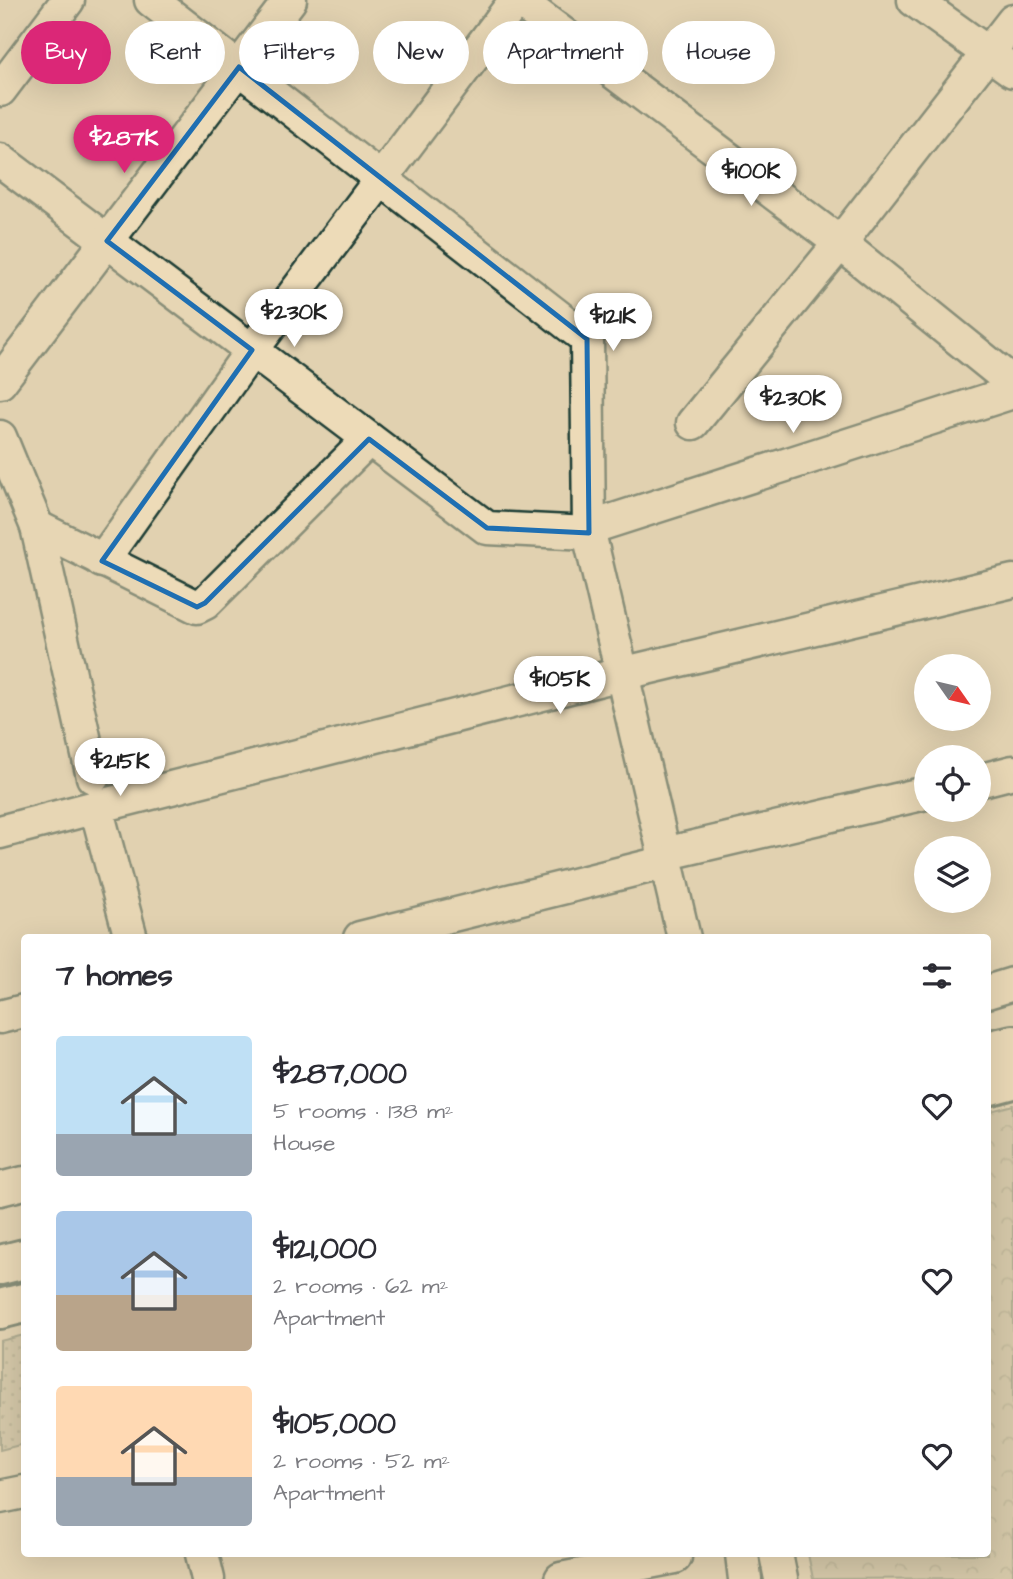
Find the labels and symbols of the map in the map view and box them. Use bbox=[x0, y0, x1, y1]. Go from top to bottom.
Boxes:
pin: $287K bbox=[75, 116, 173, 175]
pin: $100K bbox=[702, 148, 800, 208]
pin: $230K bbox=[245, 290, 343, 349]
pin: $121K bbox=[564, 294, 662, 353]
pin: $230K bbox=[744, 376, 842, 435]
north arrow bbox=[914, 654, 990, 732]
pin: $105K bbox=[511, 656, 609, 716]
pin: $215K bbox=[71, 738, 169, 798]

